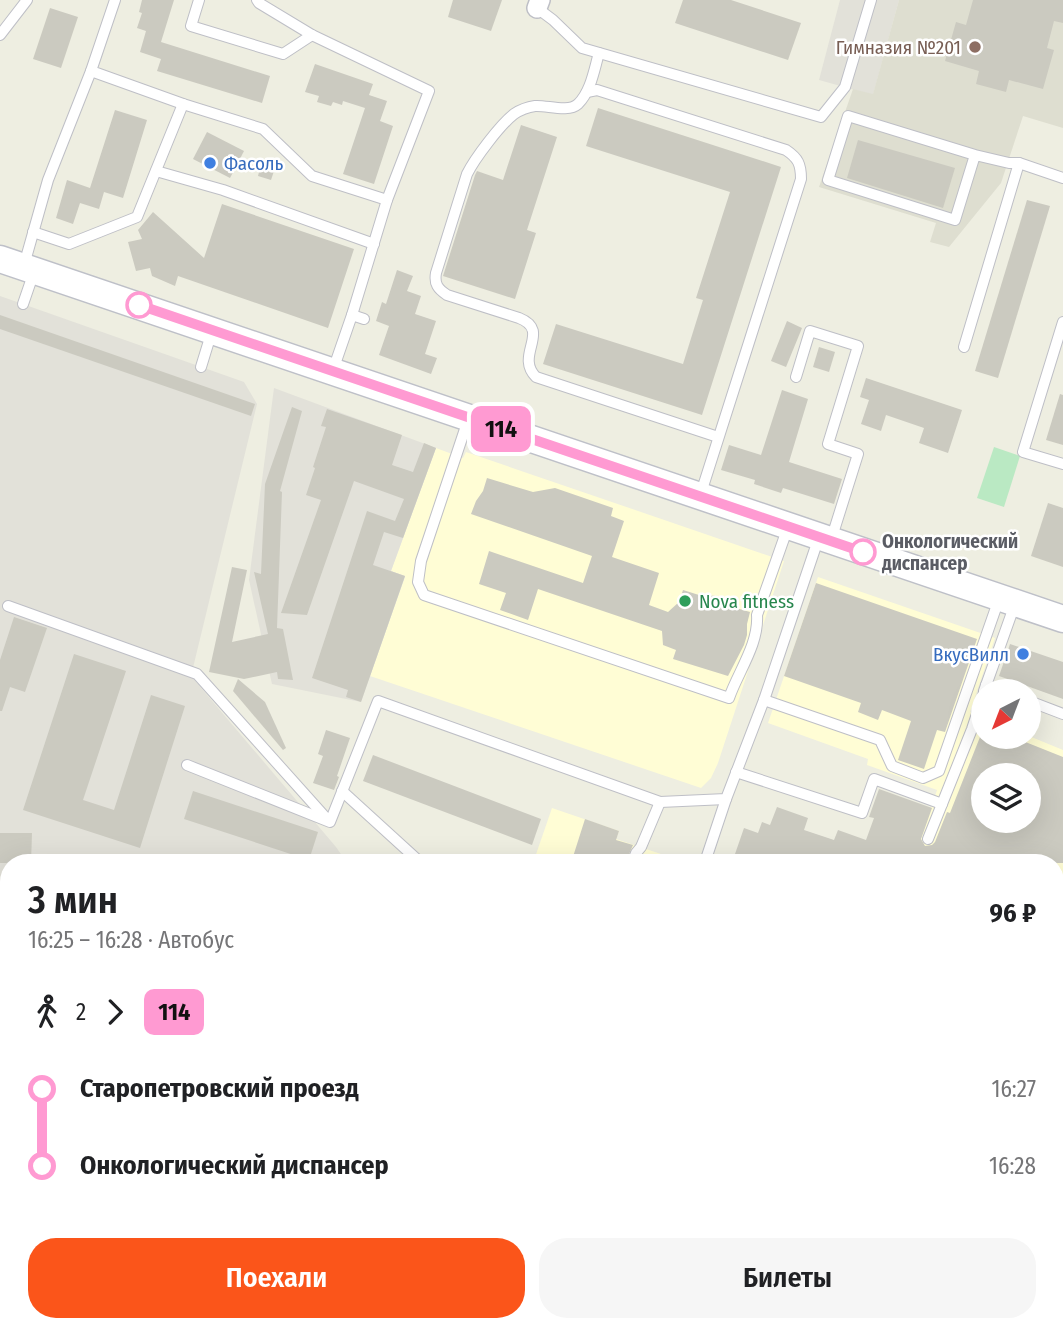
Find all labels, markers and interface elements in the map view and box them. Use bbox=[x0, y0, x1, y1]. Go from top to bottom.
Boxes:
place label: Гимназия №201 bbox=[836, 36, 961, 59]
marker: Гимназия №201 bbox=[967, 39, 983, 55]
place label: Фасоль bbox=[224, 152, 283, 175]
marker: Фасоль bbox=[202, 155, 218, 171]
unlabelled marker bbox=[126, 292, 152, 318]
line badge: 114 bbox=[461, 406, 541, 452]
text: 114 bbox=[485, 415, 517, 443]
place label: Онкологический диспансер bbox=[881, 530, 1018, 575]
marker: Онкологический диспансер bbox=[850, 539, 876, 565]
place label: Nova fitness bbox=[699, 590, 794, 613]
marker: Nova fitness bbox=[677, 593, 693, 609]
place label: ВкусВилл bbox=[933, 643, 1009, 666]
marker: ВкусВилл bbox=[1015, 646, 1031, 662]
north arrow bbox=[971, 679, 1041, 749]
map controls bbox=[971, 679, 1041, 833]
button: layers bbox=[971, 763, 1041, 833]
text: 3 мин bbox=[28, 877, 118, 923]
text: 96 ₽ bbox=[989, 898, 1036, 929]
text: 16:25 – 16:28 · Автобус bbox=[28, 926, 234, 954]
icon: walk bbox=[28, 993, 66, 1031]
icon: forward bbox=[96, 993, 134, 1031]
text: 2 bbox=[76, 998, 86, 1026]
text: 114 bbox=[158, 998, 190, 1026]
text: Старопетровский проезд bbox=[80, 1073, 359, 1104]
text: 16:27 bbox=[991, 1075, 1036, 1103]
text: Онкологический диспансер bbox=[80, 1150, 389, 1181]
text: 16:28 bbox=[989, 1152, 1036, 1180]
button: Поехали bbox=[28, 1238, 525, 1318]
button: Билеты bbox=[539, 1238, 1036, 1318]

